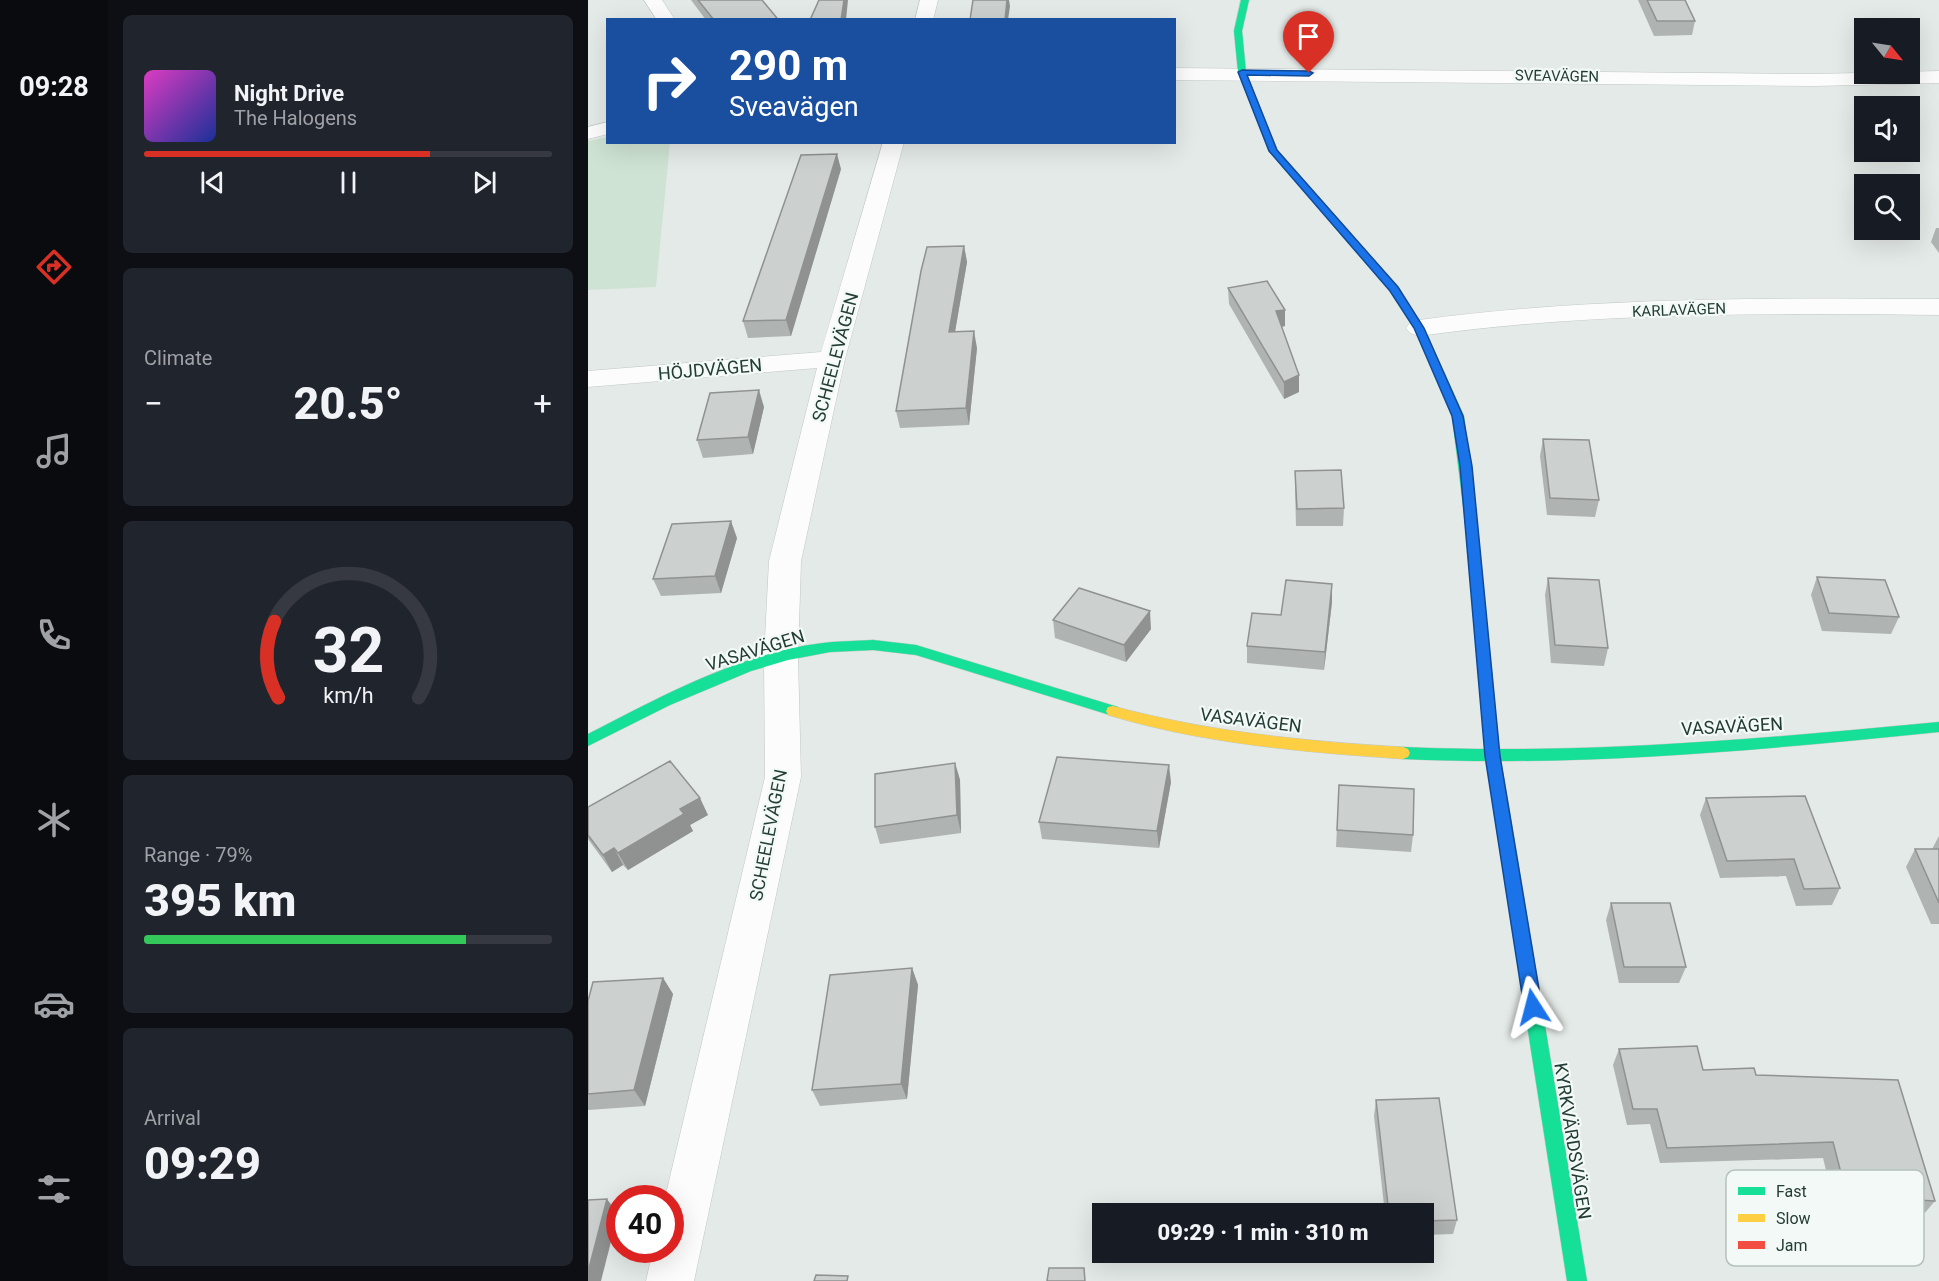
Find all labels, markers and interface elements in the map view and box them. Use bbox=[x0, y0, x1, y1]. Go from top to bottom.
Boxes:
pin bbox=[1283, 11, 1334, 73]
north arrow bbox=[1854, 18, 1920, 84]
map controls bbox=[1854, 18, 1920, 240]
icon: arrive bbox=[1292, 20, 1325, 53]
text: 290 m bbox=[729, 41, 848, 90]
icon: right bbox=[630, 42, 708, 120]
street label: SVEAVÄGEN bbox=[1515, 66, 1599, 86]
text: 09:28 bbox=[19, 71, 89, 103]
text: Night Drive bbox=[234, 81, 344, 106]
text: Sveavägen bbox=[729, 91, 859, 123]
button: sound bbox=[1854, 96, 1920, 162]
text: The Halogens bbox=[234, 106, 357, 130]
icon: previous bbox=[196, 166, 229, 199]
icon: pause bbox=[332, 166, 365, 199]
icon: next bbox=[468, 166, 501, 199]
button: search bbox=[1854, 174, 1920, 240]
icon: directions bbox=[33, 246, 75, 288]
street label: SCHEELEVÄGEN bbox=[808, 290, 862, 424]
street label: KARLAVÄGEN bbox=[1632, 299, 1726, 321]
text: Climate bbox=[144, 346, 212, 370]
street label: HÖJDVÄGEN bbox=[657, 354, 763, 384]
text: 20.5° bbox=[294, 377, 403, 430]
text: − bbox=[144, 384, 163, 423]
text: + bbox=[533, 384, 552, 423]
icon: music bbox=[33, 430, 75, 472]
icon: phone bbox=[33, 614, 75, 656]
text: 32 bbox=[312, 614, 384, 687]
street label: VASAVÄGEN bbox=[703, 625, 807, 675]
text: km/h bbox=[323, 683, 373, 708]
street label: VASAVÄGEN bbox=[1199, 703, 1303, 737]
street label: VASAVÄGEN bbox=[1681, 713, 1783, 739]
street label: SCHEELEVÄGEN bbox=[745, 768, 791, 902]
icon: climate bbox=[33, 799, 75, 841]
text: Range · 79% bbox=[144, 843, 252, 867]
text: 395 km bbox=[144, 874, 296, 927]
position arrow bbox=[1501, 975, 1565, 1039]
icon: car bbox=[33, 983, 75, 1025]
street label: KYRKVÄRDSVÄGEN bbox=[1550, 1061, 1596, 1221]
text: Arrival bbox=[144, 1106, 201, 1130]
text: 09:29 bbox=[144, 1137, 261, 1190]
icon: filters bbox=[33, 1168, 75, 1210]
legend bbox=[1726, 1170, 1924, 1266]
text: Fast bbox=[1776, 1182, 1807, 1201]
speed limit sign: 40 bbox=[606, 1185, 684, 1263]
text: Slow bbox=[1776, 1209, 1811, 1228]
text: 09:29 · 1 min · 310 m bbox=[1158, 1220, 1368, 1245]
text: Jam bbox=[1776, 1236, 1808, 1255]

